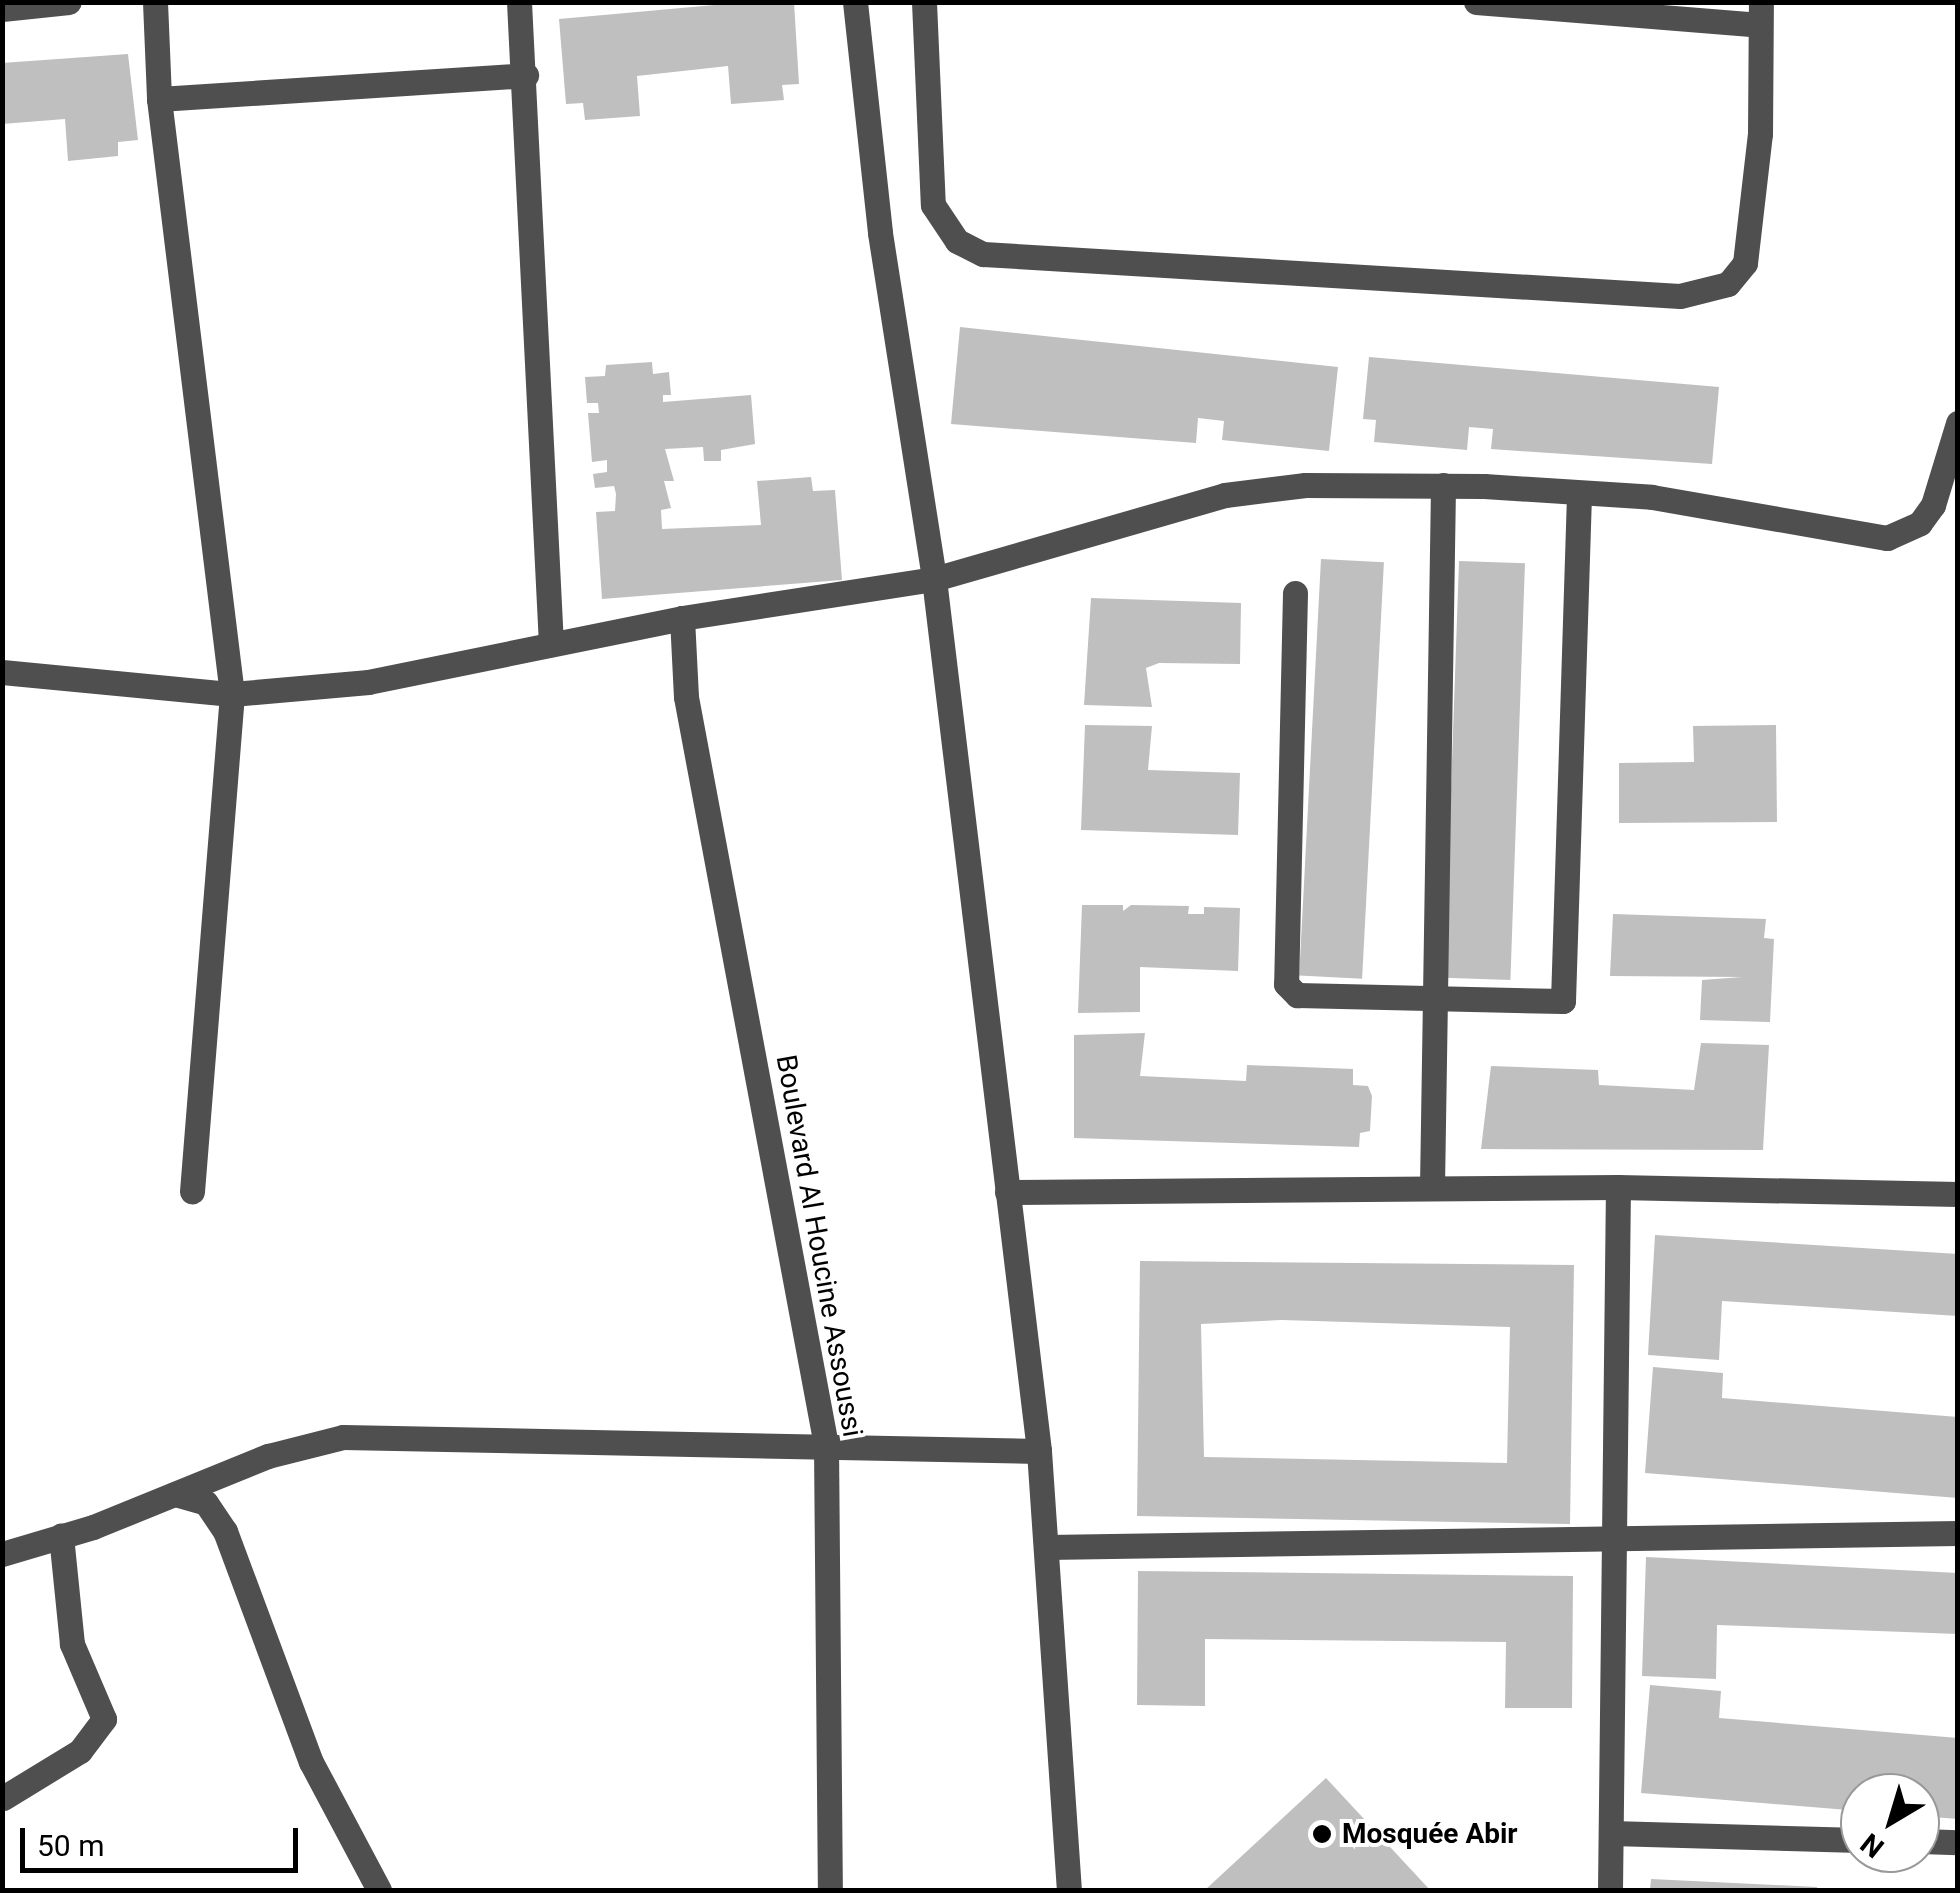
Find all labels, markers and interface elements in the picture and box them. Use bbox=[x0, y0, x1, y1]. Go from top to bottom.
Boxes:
street label: Boulevard Al Houcine Assoussi bbox=[769, 1052, 869, 1440]
north arrow bbox=[1840, 1773, 1940, 1873]
scale bar bbox=[25, 1808, 302, 1870]
place label: Mosquée Abir bbox=[1342, 1817, 1518, 1851]
marker: Mosquée Abir bbox=[1311, 1823, 1333, 1845]
text: N bbox=[1855, 1826, 1890, 1865]
text: 50 m bbox=[37, 1828, 104, 1863]

